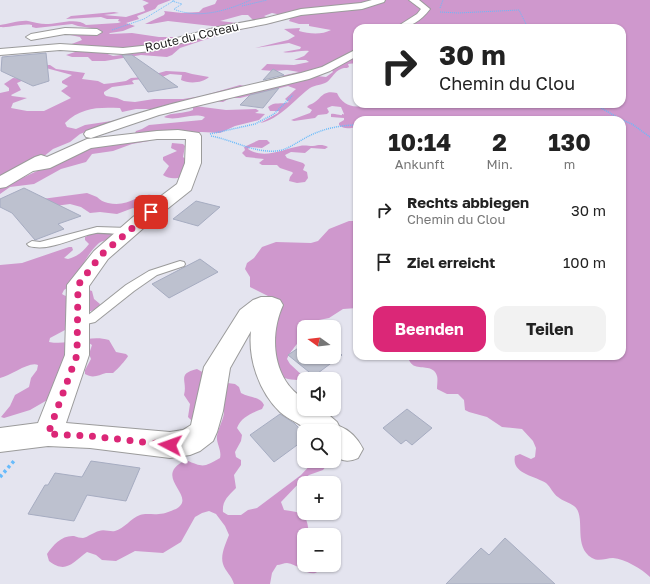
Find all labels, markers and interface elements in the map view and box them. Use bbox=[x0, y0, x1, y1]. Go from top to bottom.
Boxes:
street label: Route du Coteau bbox=[143, 18, 240, 55]
text: 30 m bbox=[439, 38, 506, 71]
icon: right bbox=[373, 40, 425, 92]
text: Chemin du Clou bbox=[439, 72, 575, 94]
text: 10:14 bbox=[388, 127, 451, 156]
text: 2 bbox=[492, 127, 507, 156]
text: 130 bbox=[548, 127, 591, 156]
text: Ankunft bbox=[395, 156, 445, 172]
text: Min. bbox=[486, 156, 513, 172]
text: m bbox=[564, 156, 575, 172]
text: Rechts abbiegen bbox=[407, 193, 529, 211]
pin bbox=[134, 195, 168, 229]
icon: right bbox=[373, 199, 395, 221]
icon: arrive bbox=[140, 201, 162, 223]
text: 30 m bbox=[571, 201, 606, 219]
text: Chemin du Clou bbox=[407, 211, 505, 227]
icon: arrive bbox=[373, 251, 395, 273]
text: Ziel erreicht bbox=[407, 253, 495, 271]
text: 100 m bbox=[563, 253, 606, 271]
button: Beenden bbox=[373, 306, 486, 352]
button: Teilen bbox=[494, 306, 606, 352]
north arrow bbox=[297, 320, 341, 364]
map controls bbox=[297, 320, 341, 572]
button: sound bbox=[297, 372, 341, 416]
position arrow bbox=[149, 424, 191, 466]
button: search bbox=[297, 424, 341, 468]
button: + bbox=[297, 476, 341, 520]
button: − bbox=[297, 528, 341, 572]

